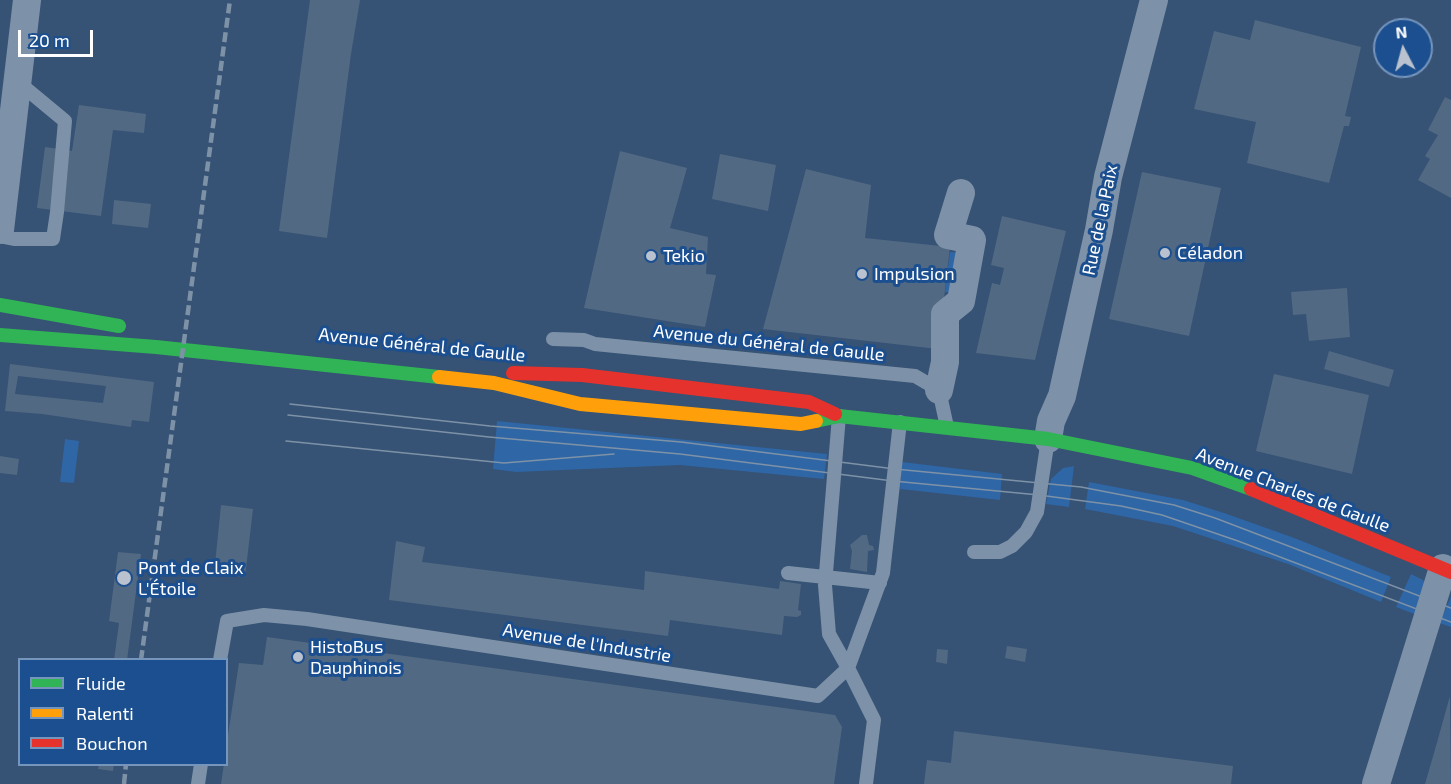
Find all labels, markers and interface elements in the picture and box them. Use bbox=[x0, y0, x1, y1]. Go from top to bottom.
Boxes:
scale bar bbox=[21, 18, 96, 56]
north arrow bbox=[1373, 18, 1433, 78]
text: N bbox=[1395, 22, 1408, 42]
text: 20 m bbox=[29, 29, 70, 51]
street label: Rue de la Paix bbox=[1078, 163, 1122, 277]
place label: Céladon bbox=[1177, 242, 1243, 264]
place label: Tekio bbox=[663, 245, 705, 267]
marker: Céladon bbox=[1158, 246, 1172, 260]
marker: Tekio bbox=[644, 249, 658, 263]
place label: Impulsion bbox=[874, 263, 955, 285]
marker: Impulsion bbox=[855, 267, 869, 281]
street label: Avenue du Général de Gaulle bbox=[652, 320, 886, 366]
street label: Avenue Général de Gaulle bbox=[318, 323, 526, 367]
street label: Avenue Charles de Gaulle bbox=[1193, 443, 1393, 537]
place label: Pont de Claix L'Étoile bbox=[138, 557, 244, 600]
marker: Pont de Claix L'Étoile bbox=[115, 569, 133, 587]
street label: Avenue de l'Industrie bbox=[501, 619, 673, 667]
place label: HistoBus Dauphinois bbox=[310, 636, 402, 678]
marker: HistoBus Dauphinois bbox=[291, 650, 305, 664]
legend bbox=[18, 658, 228, 766]
text: Fluide bbox=[76, 672, 126, 694]
text: Ralenti bbox=[76, 702, 134, 724]
text: Bouchon bbox=[76, 732, 148, 754]

